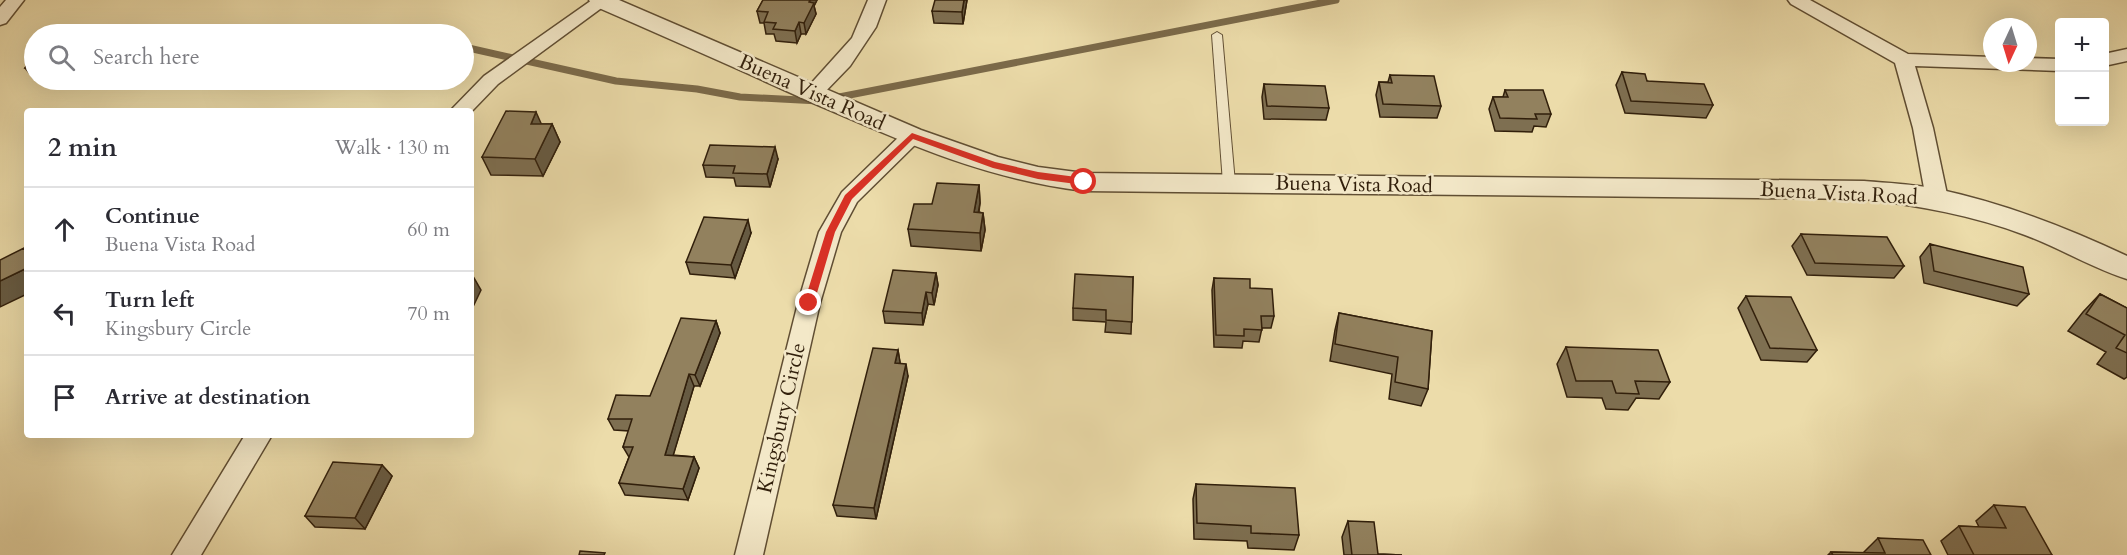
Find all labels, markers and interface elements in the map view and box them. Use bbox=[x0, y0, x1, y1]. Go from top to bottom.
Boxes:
north arrow bbox=[1983, 18, 2037, 72]
map controls bbox=[2055, 18, 2109, 126]
button: + bbox=[2055, 18, 2109, 72]
search box bbox=[24, 24, 474, 90]
icon: search bbox=[45, 41, 78, 74]
text: Search here bbox=[93, 42, 200, 72]
street label: Buena Vista Road bbox=[734, 47, 890, 138]
button: − bbox=[2055, 72, 2109, 126]
text: 2 min bbox=[48, 130, 117, 165]
text: Walk · 130 m bbox=[335, 134, 450, 161]
route start bbox=[1070, 168, 1096, 194]
street label: Buena Vista Road bbox=[1275, 169, 1433, 200]
street label: Buena Vista Road bbox=[1759, 175, 1919, 212]
text: Continue bbox=[105, 201, 200, 231]
icon: ahead bbox=[48, 213, 81, 246]
text: 60 m bbox=[407, 216, 450, 243]
text: Buena Vista Road bbox=[105, 231, 255, 258]
text: Turn left bbox=[105, 285, 194, 315]
route end bbox=[795, 289, 821, 315]
icon: left bbox=[48, 297, 81, 330]
text: 70 m bbox=[407, 300, 450, 327]
text: Kingsbury Circle bbox=[105, 315, 251, 342]
street label: Kingsbury Circle bbox=[750, 340, 813, 496]
icon: arrive bbox=[48, 381, 81, 414]
text: Arrive at destination bbox=[105, 382, 310, 412]

